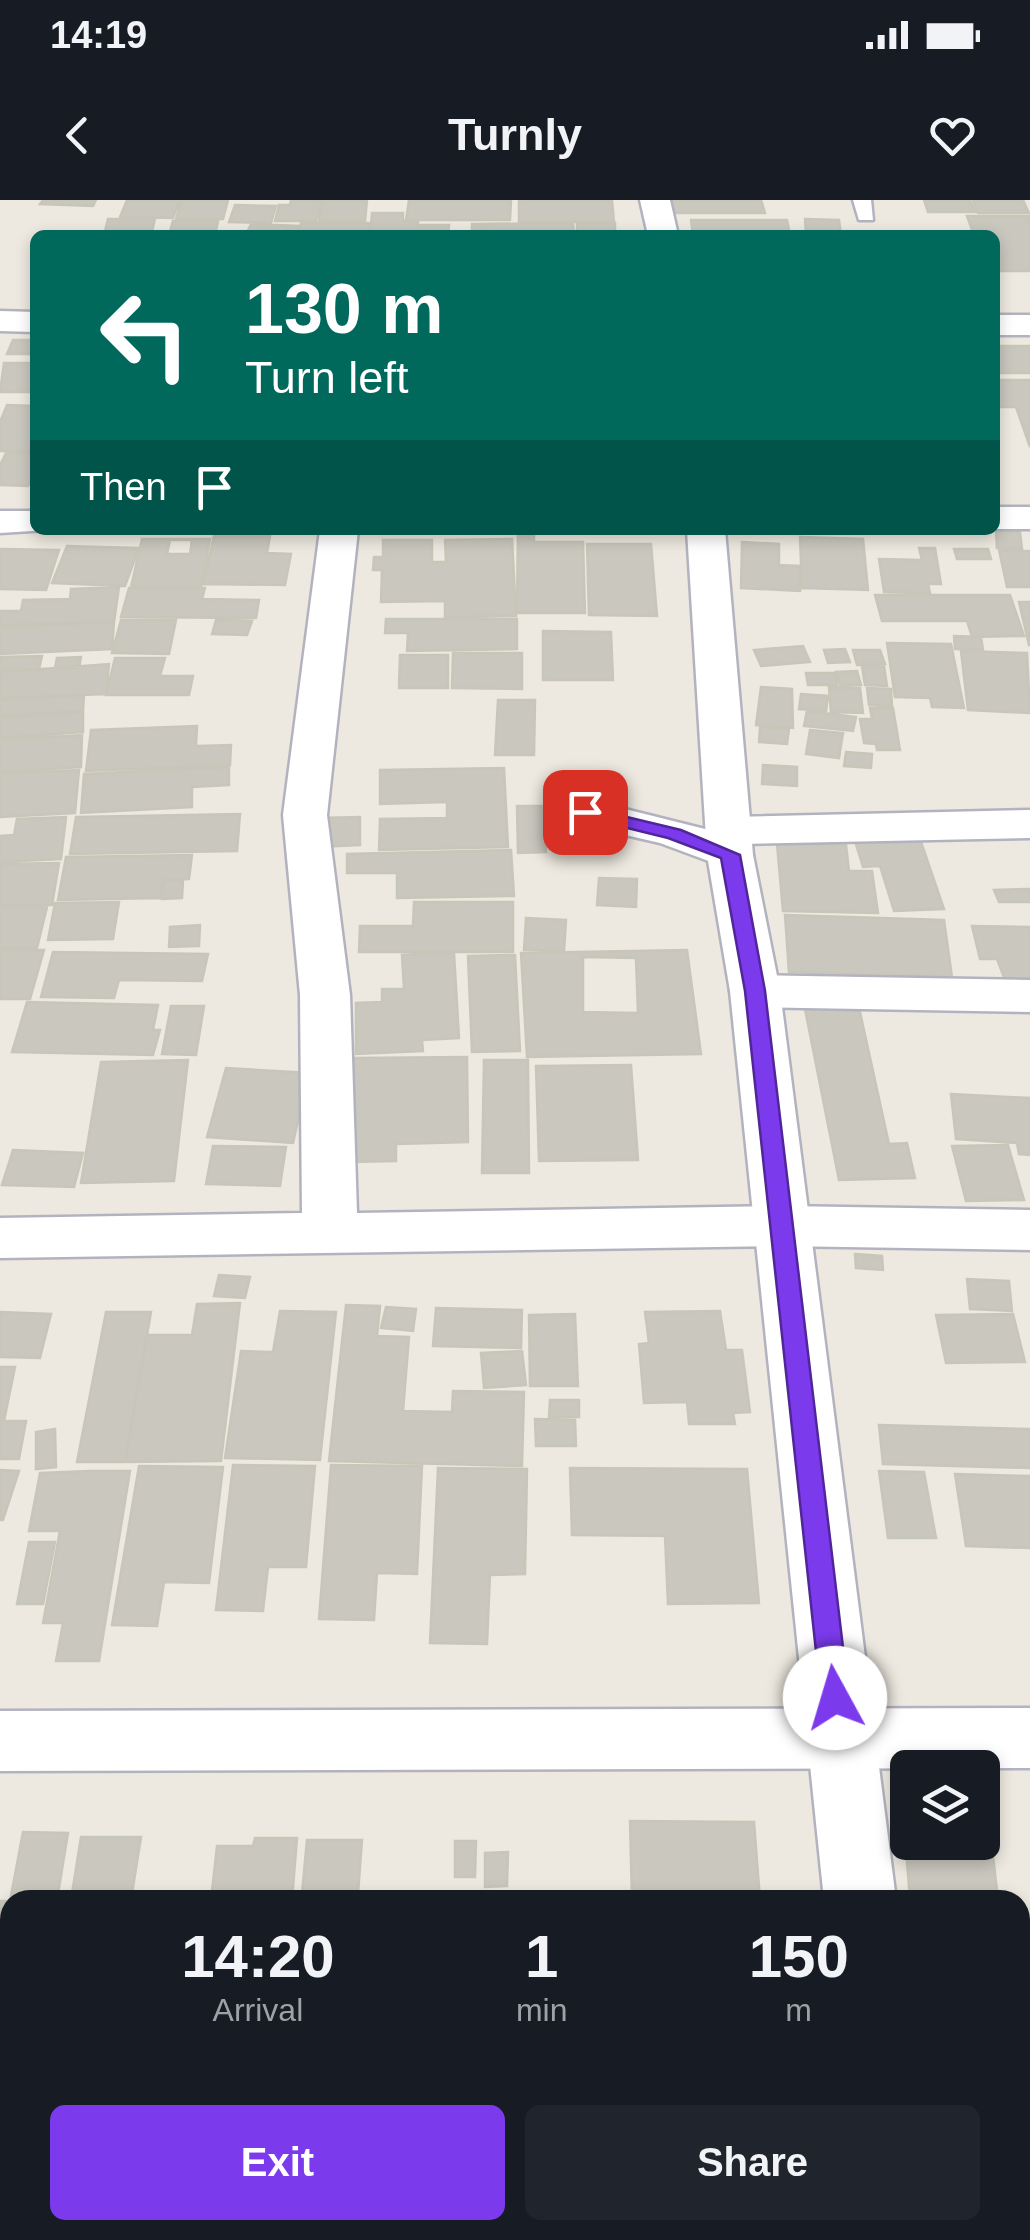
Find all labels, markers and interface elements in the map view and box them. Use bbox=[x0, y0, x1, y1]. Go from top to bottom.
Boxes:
text: 14:19 bbox=[50, 14, 147, 56]
icon: back bbox=[50, 108, 105, 163]
icon: heart bbox=[925, 108, 980, 163]
text: Turnly bbox=[448, 109, 582, 160]
icon: left bbox=[80, 270, 210, 400]
text: 130 m bbox=[245, 270, 443, 348]
text: Turn left bbox=[245, 352, 408, 403]
icon: arrive bbox=[187, 460, 242, 515]
text: Then bbox=[80, 466, 167, 508]
pin bbox=[543, 770, 628, 855]
icon: arrive bbox=[558, 785, 613, 840]
position arrow bbox=[783, 1646, 887, 1750]
map controls bbox=[890, 1750, 1000, 1860]
button: layers bbox=[890, 1750, 1000, 1860]
text: 14:20 bbox=[181, 1923, 335, 1990]
text: 1 bbox=[525, 1923, 558, 1990]
text: 150 bbox=[749, 1923, 849, 1990]
text: Arrival bbox=[213, 1992, 303, 2028]
text: min bbox=[516, 1992, 567, 2028]
text: m bbox=[785, 1992, 812, 2028]
button: Exit bbox=[50, 2105, 505, 2220]
button: Share bbox=[525, 2105, 980, 2220]

